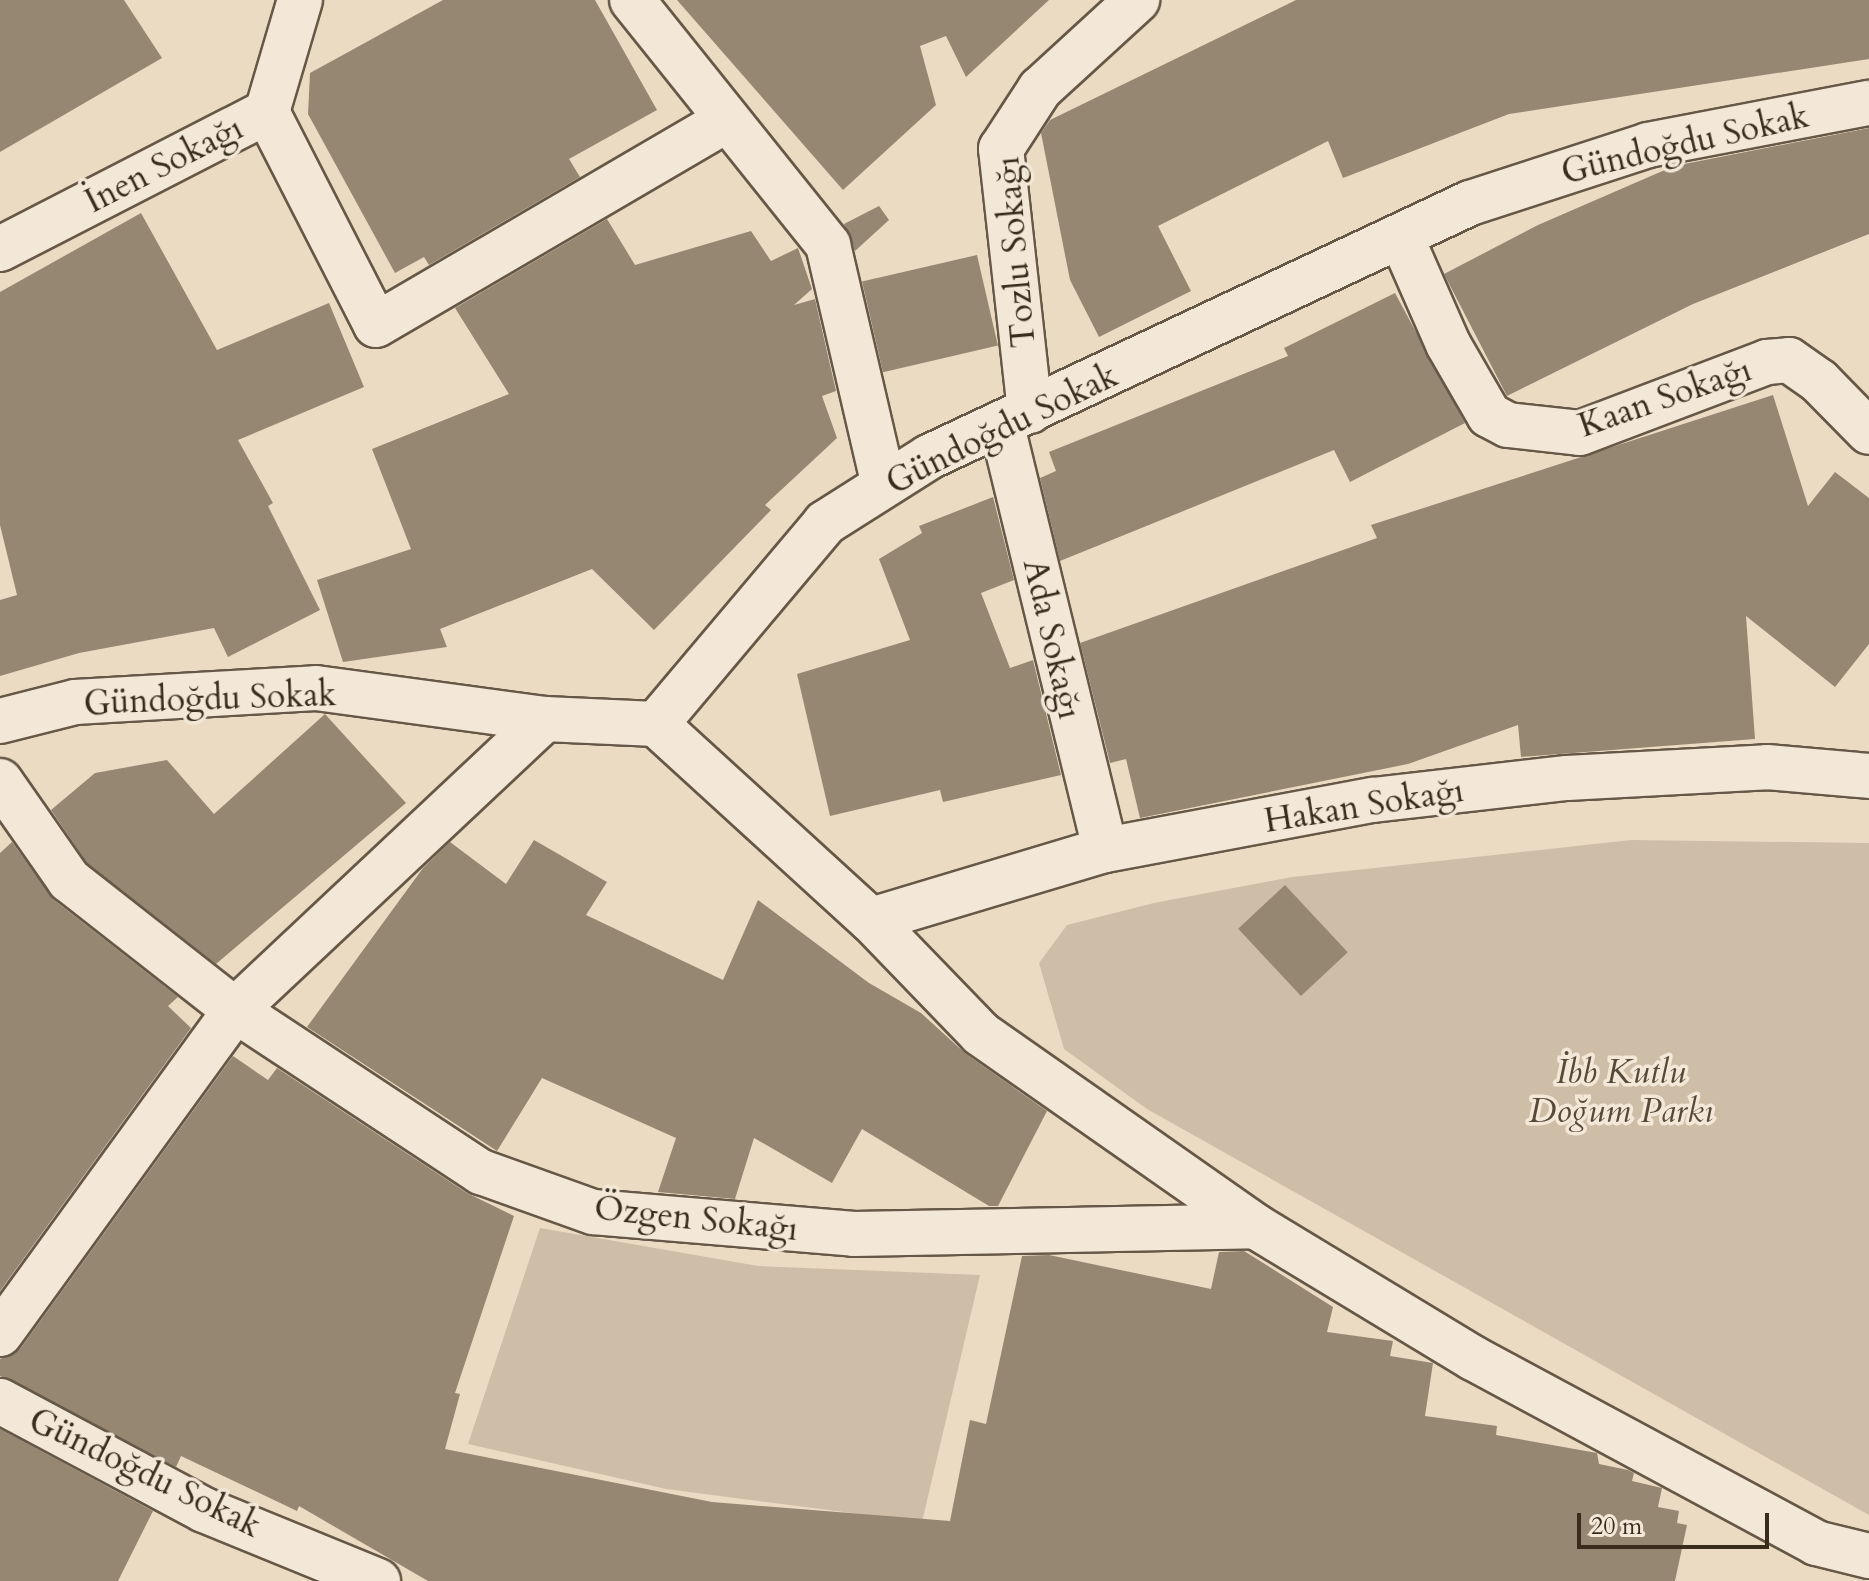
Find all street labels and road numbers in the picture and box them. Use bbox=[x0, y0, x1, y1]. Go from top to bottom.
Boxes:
street label: Gündoğdu Sokak bbox=[1557, 96, 1813, 192]
street label: İnen Sokağı bbox=[78, 108, 250, 222]
street label: Tozlu Sokağı bbox=[987, 155, 1045, 349]
street label: Kaan Sokağı bbox=[1573, 349, 1757, 447]
street label: Gündoğdu Sokak bbox=[879, 355, 1125, 503]
street label: Ada Sokağı bbox=[1014, 555, 1090, 723]
street label: Gündoğdu Sokak bbox=[83, 674, 337, 724]
street label: Hakan Sokağı bbox=[1261, 770, 1467, 842]
street label: Özgen Sokağı bbox=[592, 1188, 800, 1250]
street label: Gündoğdu Sokak bbox=[22, 1399, 268, 1547]

